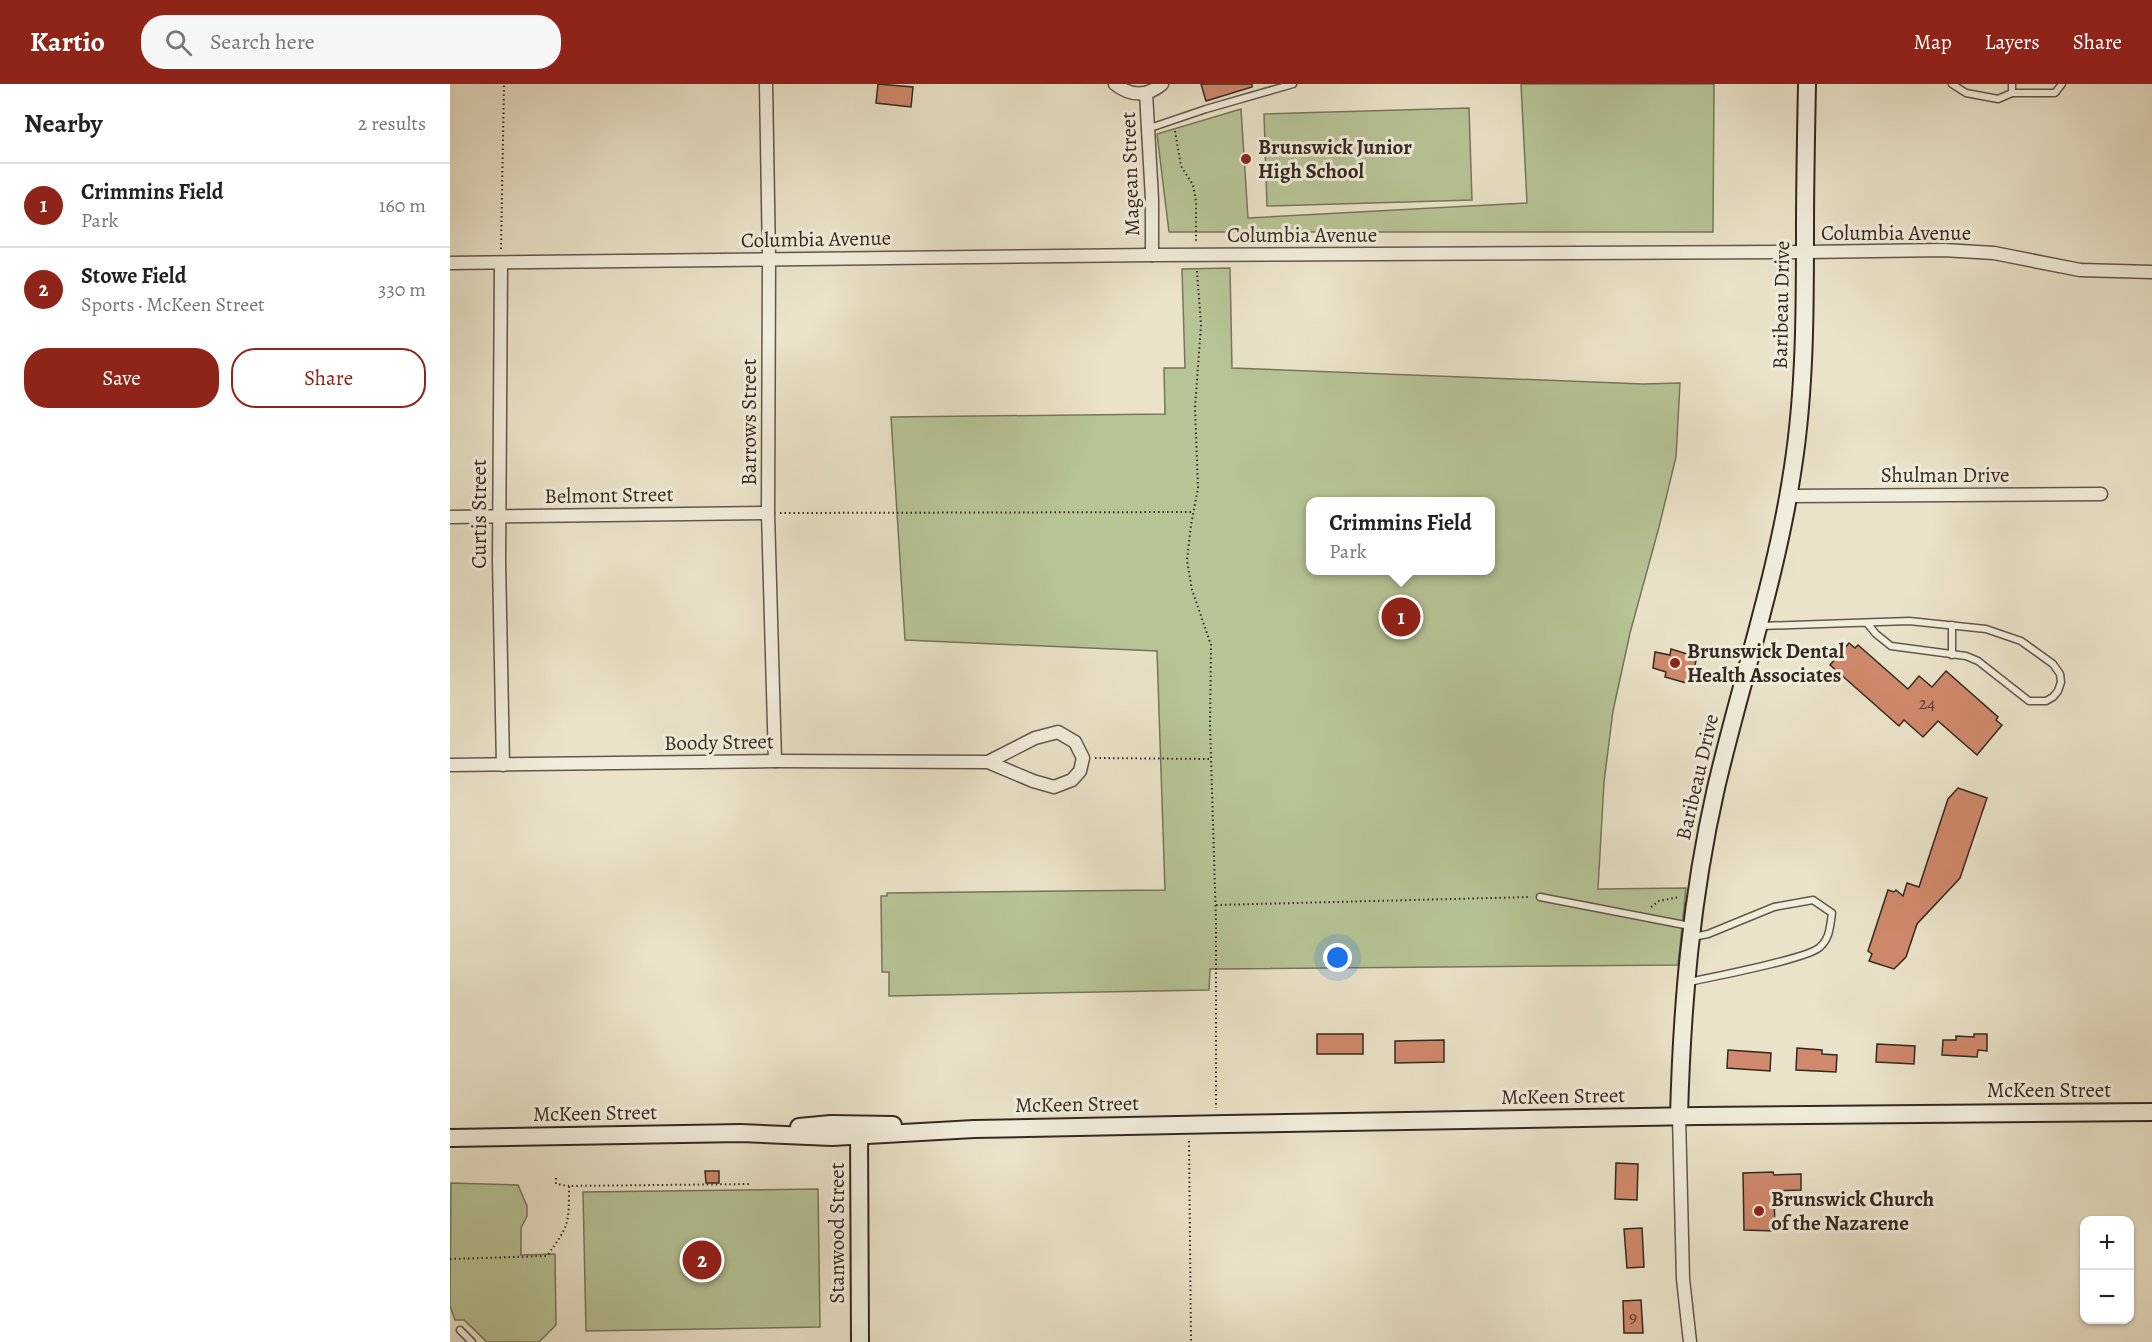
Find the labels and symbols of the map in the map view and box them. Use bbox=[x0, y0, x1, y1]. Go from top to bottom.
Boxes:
street label: Magean Street bbox=[1114, 111, 1146, 237]
place label: Brunswick Junior High School bbox=[1258, 133, 1412, 185]
marker: Brunswick Junior High School bbox=[1239, 152, 1253, 166]
street label: Columbia Avenue bbox=[1821, 219, 1971, 247]
street label: Columbia Avenue bbox=[1227, 221, 1377, 249]
street label: Columbia Avenue bbox=[741, 224, 891, 254]
street label: Baribeau Drive bbox=[1766, 240, 1796, 370]
street label: Barrows Street bbox=[735, 358, 763, 486]
street label: Curtis Street bbox=[465, 459, 493, 569]
street label: Shulman Drive bbox=[1881, 461, 2009, 489]
street label: Belmont Street bbox=[544, 480, 674, 510]
pin: 1 bbox=[1382, 594, 1420, 640]
place label: Brunswick Dental Health Associates bbox=[1687, 637, 1845, 689]
marker: Brunswick Dental Health Associates bbox=[1668, 656, 1682, 670]
house number: 24 bbox=[1919, 691, 1935, 715]
street label: Baribeau Drive bbox=[1669, 711, 1725, 843]
street label: Boody Street bbox=[664, 727, 774, 757]
your location bbox=[1323, 943, 1352, 972]
street label: McKeen Street bbox=[1987, 1076, 2111, 1104]
street label: McKeen Street bbox=[1501, 1081, 1625, 1111]
street label: McKeen Street bbox=[1015, 1089, 1139, 1119]
street label: McKeen Street bbox=[533, 1098, 657, 1128]
street label: Stanwood Street bbox=[823, 1162, 851, 1304]
place label: Brunswick Church of the Nazarene bbox=[1771, 1185, 1934, 1237]
marker: Brunswick Church of the Nazarene bbox=[1752, 1204, 1766, 1218]
pin: 2 bbox=[682, 1238, 722, 1282]
house number: 9 bbox=[1629, 1305, 1637, 1329]

